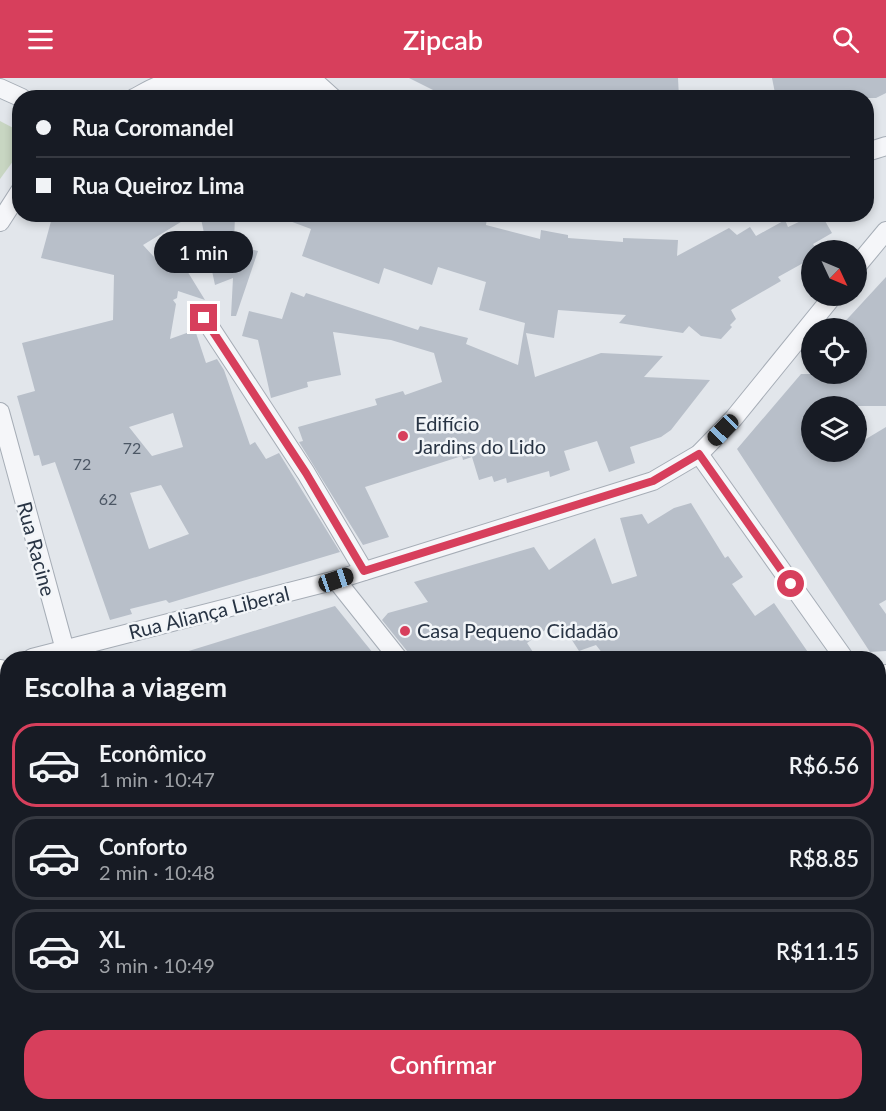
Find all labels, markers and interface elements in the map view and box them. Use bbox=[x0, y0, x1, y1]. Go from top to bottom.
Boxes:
icon: menu bbox=[24, 23, 57, 56]
text: Zipcab bbox=[403, 23, 483, 56]
icon: search bbox=[829, 23, 862, 56]
text: Rua Coromandel bbox=[72, 114, 234, 141]
text: Rua Queiroz Lima bbox=[72, 172, 244, 199]
callout: 1 min bbox=[154, 231, 254, 273]
text: 1 min bbox=[179, 240, 228, 264]
north arrow bbox=[801, 240, 867, 306]
map controls bbox=[801, 240, 867, 462]
route end bbox=[190, 304, 217, 331]
button: locate bbox=[801, 318, 867, 384]
button: layers bbox=[801, 396, 867, 462]
place label: Edifício Jardins do Lido bbox=[415, 411, 546, 458]
car bbox=[704, 411, 742, 449]
marker: Edifício Jardins do Lido bbox=[396, 429, 410, 443]
house number: 72 bbox=[123, 438, 141, 457]
house number: 72 bbox=[73, 454, 91, 473]
house number: 62 bbox=[99, 489, 117, 508]
street label: Rua Racine bbox=[13, 499, 61, 599]
car bbox=[316, 566, 356, 594]
route start bbox=[777, 570, 804, 597]
street label: Rua Aliança Liberal bbox=[126, 580, 292, 644]
place label: Casa Pequeno Cidadão bbox=[417, 618, 618, 642]
marker: Casa Pequeno Cidadão bbox=[398, 624, 412, 638]
text: Escolha a viagem bbox=[24, 670, 227, 703]
icon: car bbox=[27, 738, 81, 792]
text: Econômico bbox=[99, 740, 206, 767]
text: R$6.56 bbox=[789, 752, 859, 779]
text: 1 min · 10:47 bbox=[99, 767, 215, 791]
icon: car bbox=[27, 831, 81, 885]
text: Conforto bbox=[99, 833, 187, 860]
text: R$8.85 bbox=[789, 845, 859, 872]
text: 2 min · 10:48 bbox=[99, 860, 215, 884]
icon: car bbox=[27, 924, 81, 978]
text: XL bbox=[99, 926, 125, 953]
text: R$11.15 bbox=[776, 938, 859, 965]
text: 3 min · 10:49 bbox=[99, 953, 215, 977]
button: Confirmar bbox=[24, 1030, 862, 1099]

